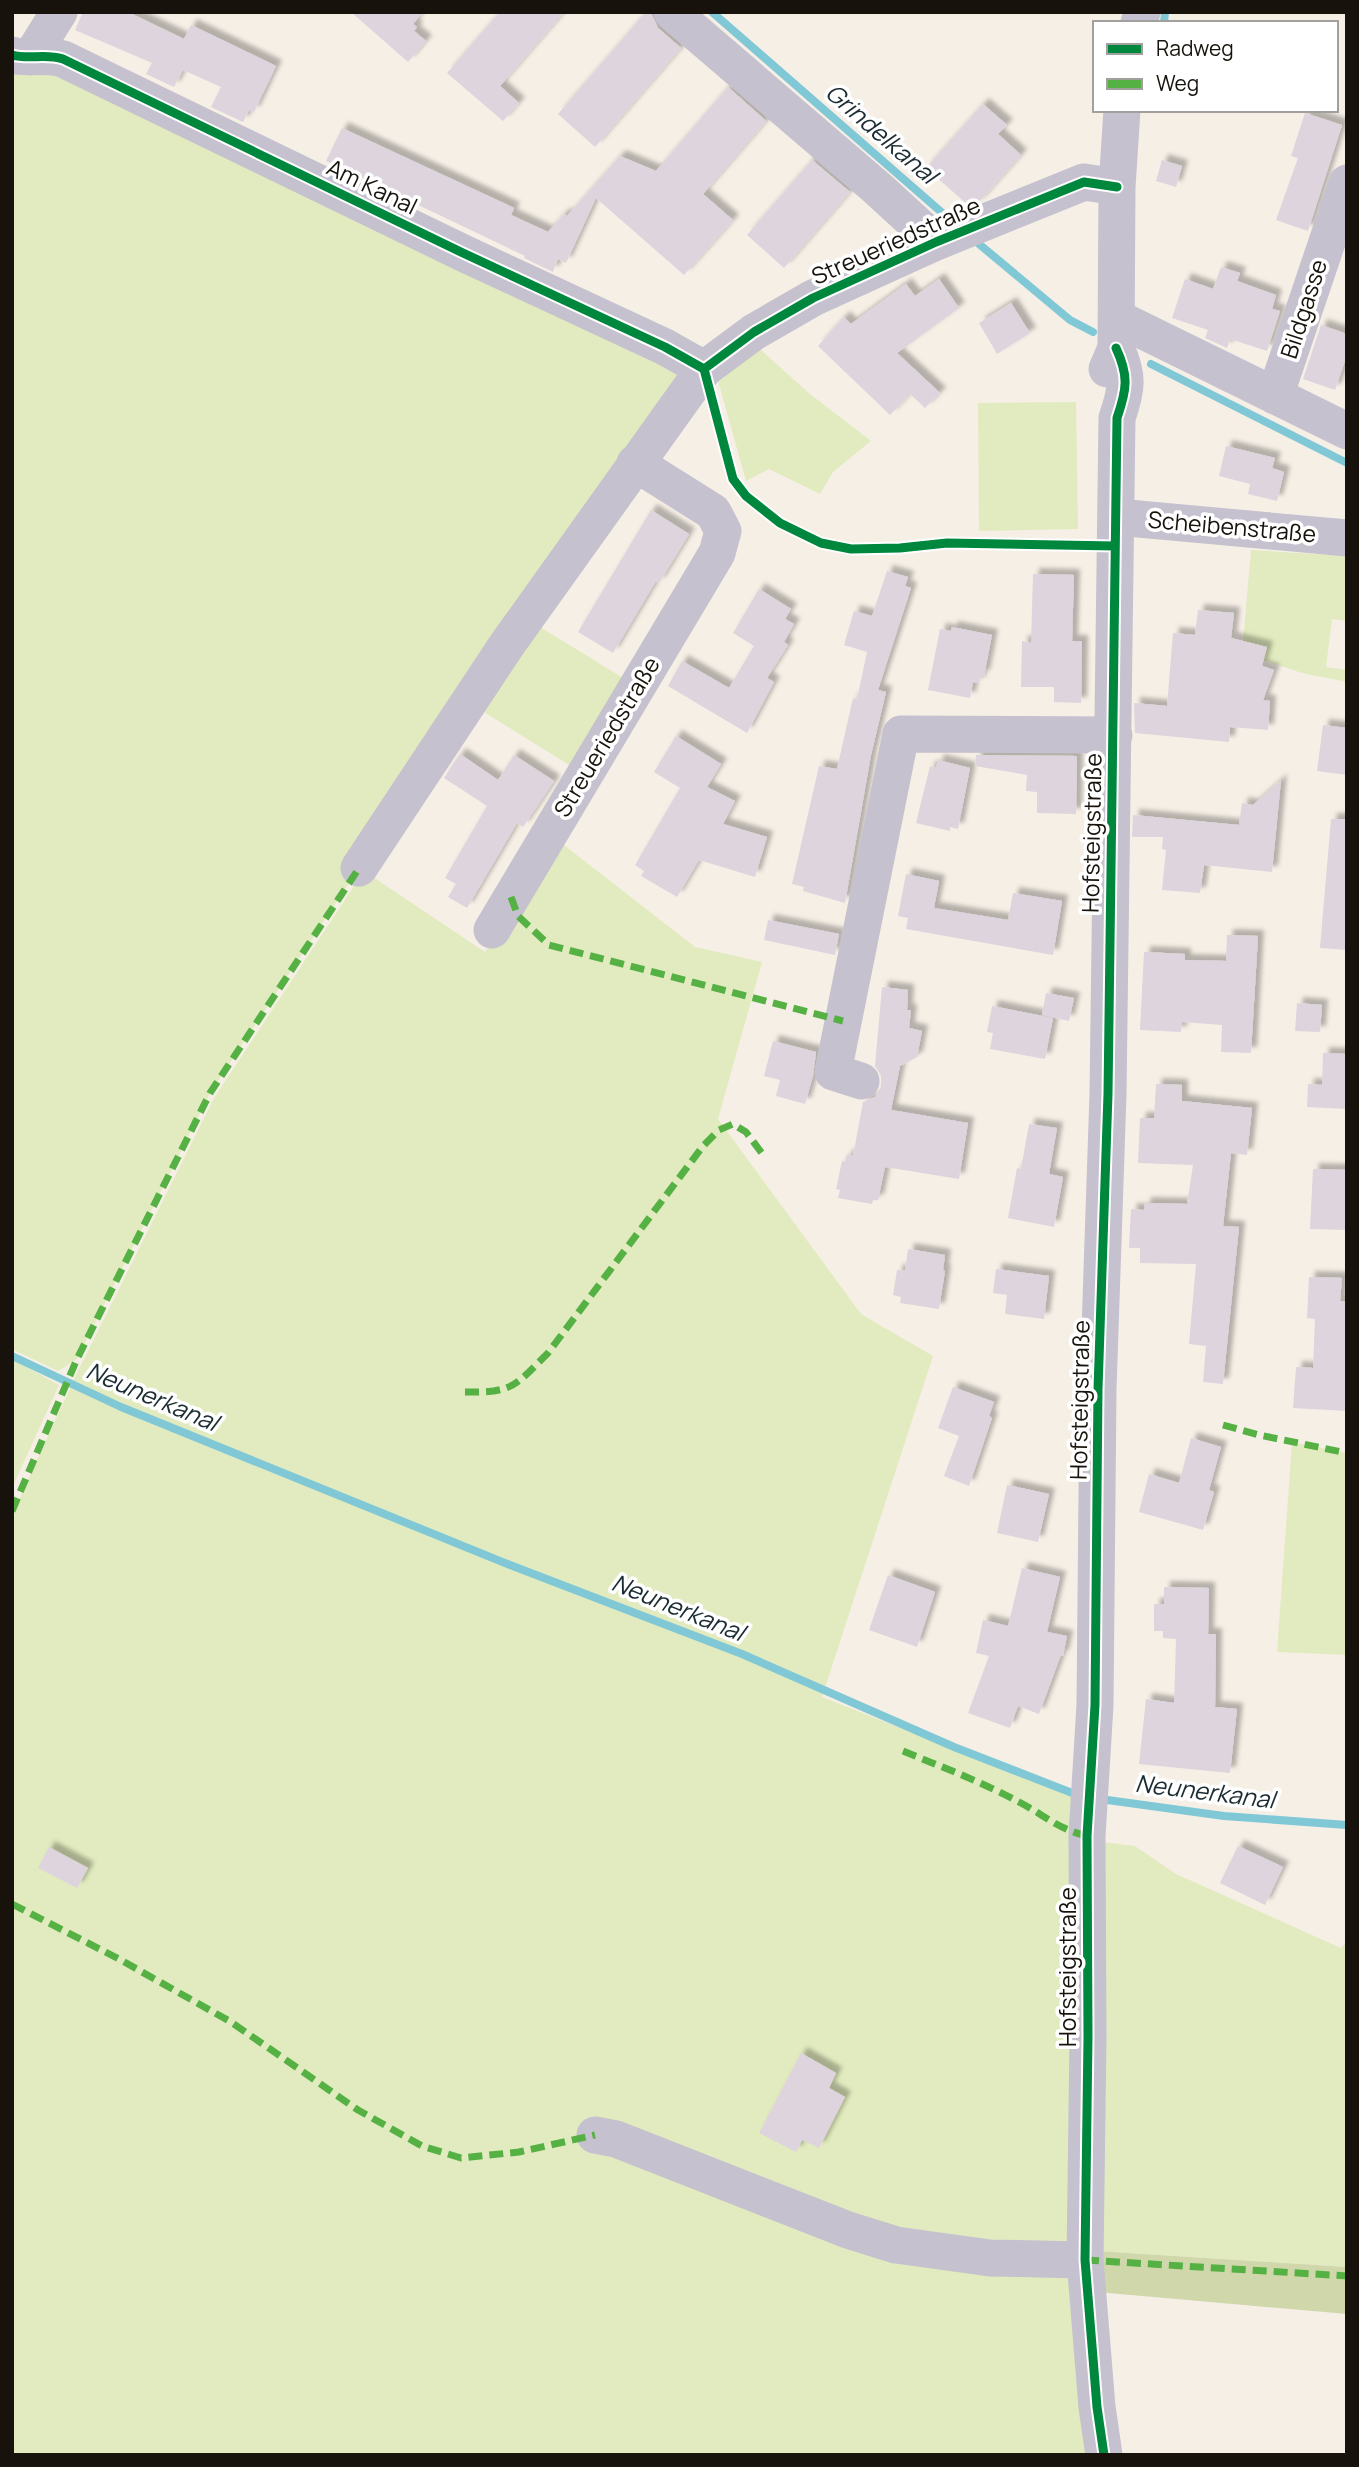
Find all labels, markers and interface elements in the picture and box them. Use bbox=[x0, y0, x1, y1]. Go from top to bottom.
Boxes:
legend bbox=[1093, 21, 1338, 112]
text: Radweg bbox=[1156, 34, 1234, 62]
text: Weg bbox=[1156, 69, 1199, 97]
water label: Grindelkanal bbox=[819, 75, 947, 193]
street label: Am Kanal bbox=[322, 150, 423, 222]
street label: Streueriedstraße bbox=[806, 188, 985, 292]
street label: Bildgasse bbox=[1272, 255, 1334, 362]
street label: Scheibenstraße bbox=[1147, 503, 1318, 549]
street label: Streueriedstraße bbox=[546, 650, 667, 823]
street label: Hofsteigstraße bbox=[1074, 753, 1108, 913]
street label: Hofsteigstraße bbox=[1062, 1320, 1096, 1480]
water label: Neunerkanal bbox=[82, 1353, 227, 1439]
water label: Neunerkanal bbox=[607, 1565, 753, 1649]
water label: Neunerkanal bbox=[1134, 1766, 1280, 1816]
street label: Hofsteigstraße bbox=[1051, 1887, 1083, 2047]

